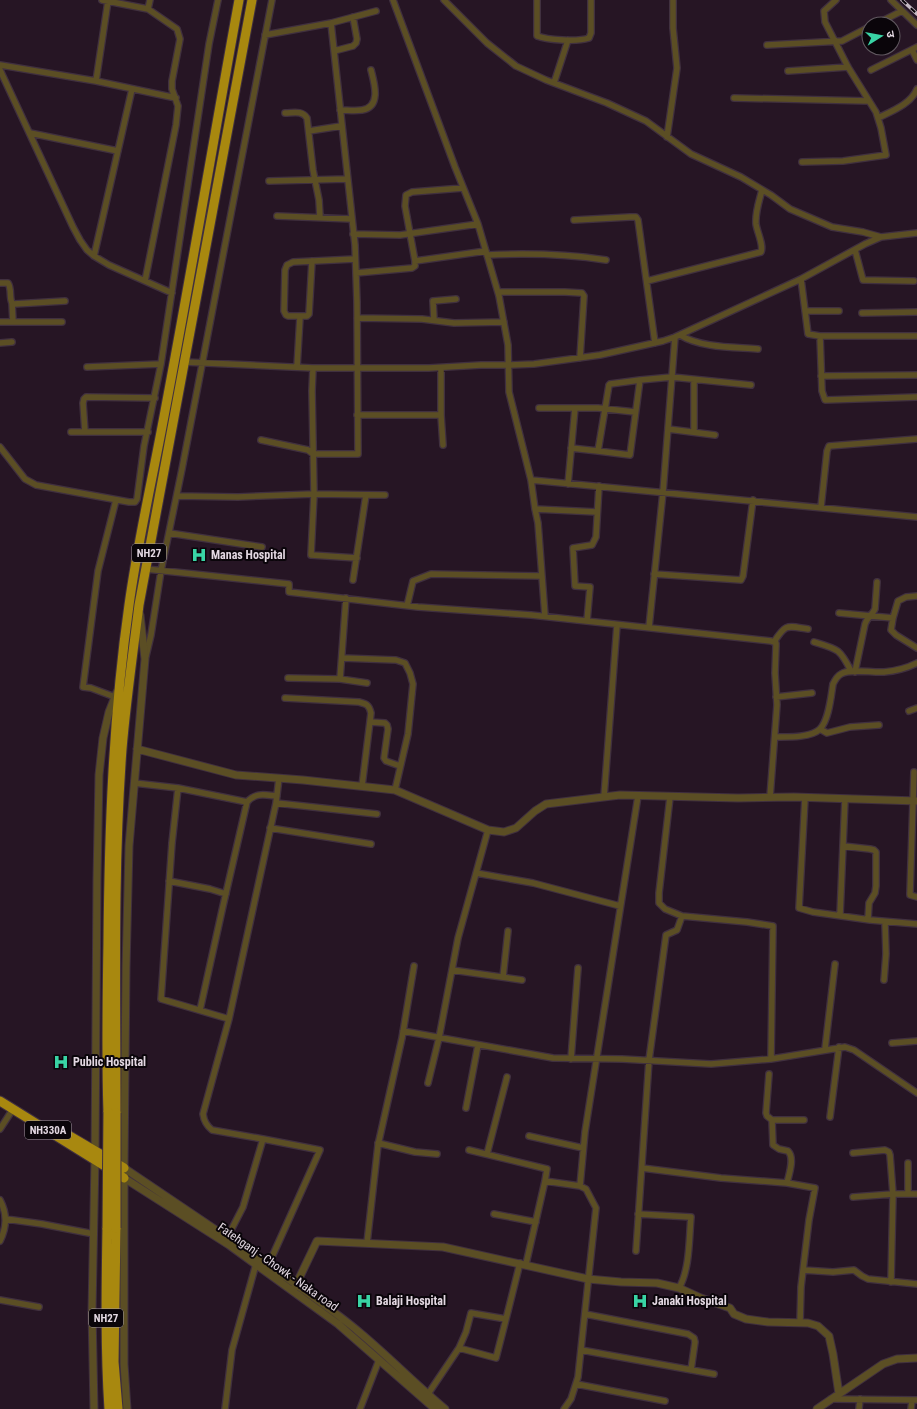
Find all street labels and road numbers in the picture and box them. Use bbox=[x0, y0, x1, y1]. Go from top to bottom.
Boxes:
road number: NH27 bbox=[132, 544, 166, 562]
road number: NH330A bbox=[25, 1121, 71, 1139]
street label: Fatehganj - Chowk - Naka road bbox=[215, 1220, 341, 1314]
road number: NH27 bbox=[89, 1309, 123, 1327]

